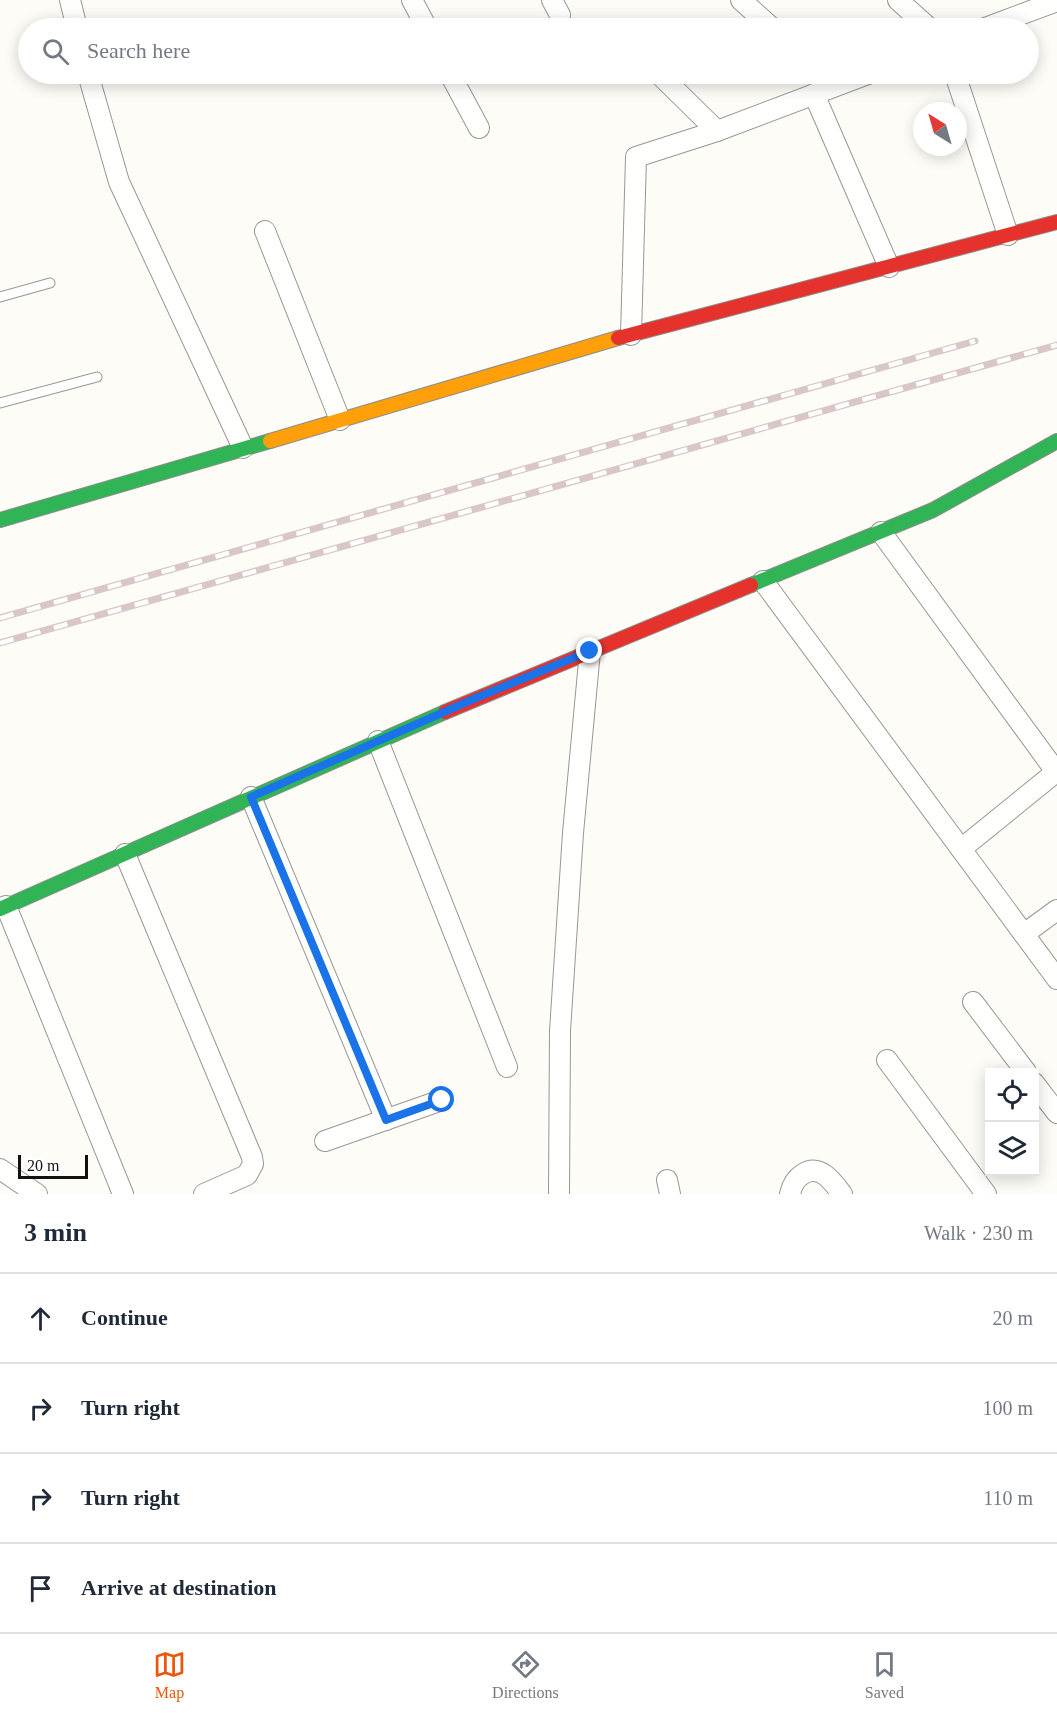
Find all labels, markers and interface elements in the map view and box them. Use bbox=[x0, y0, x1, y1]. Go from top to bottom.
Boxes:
search box bbox=[18, 18, 1039, 84]
icon: search bbox=[39, 35, 72, 68]
text: Search here bbox=[87, 38, 190, 63]
north arrow bbox=[913, 102, 967, 156]
route end bbox=[576, 637, 602, 663]
map controls bbox=[985, 1068, 1039, 1176]
button: locate bbox=[985, 1068, 1039, 1122]
route start bbox=[428, 1086, 454, 1112]
button: layers bbox=[985, 1122, 1039, 1176]
scale bar bbox=[18, 1152, 88, 1180]
text: 20 m bbox=[27, 1157, 59, 1174]
text: 3 min bbox=[24, 1218, 87, 1247]
text: Walk · 230 m bbox=[924, 1222, 1033, 1244]
icon: ahead bbox=[24, 1302, 57, 1335]
text: Continue bbox=[81, 1305, 168, 1330]
text: 20 m bbox=[992, 1307, 1033, 1329]
icon: right bbox=[24, 1392, 57, 1425]
text: Turn right bbox=[81, 1395, 180, 1420]
text: 100 m bbox=[982, 1397, 1033, 1419]
icon: right bbox=[24, 1482, 57, 1515]
text: Turn right bbox=[81, 1485, 180, 1510]
text: 110 m bbox=[983, 1487, 1033, 1509]
icon: arrive bbox=[24, 1572, 57, 1605]
text: Arrive at destination bbox=[81, 1575, 277, 1600]
tab: Map bbox=[153, 1648, 186, 1702]
tab: Directions bbox=[492, 1648, 559, 1702]
tab: Saved bbox=[865, 1648, 904, 1702]

